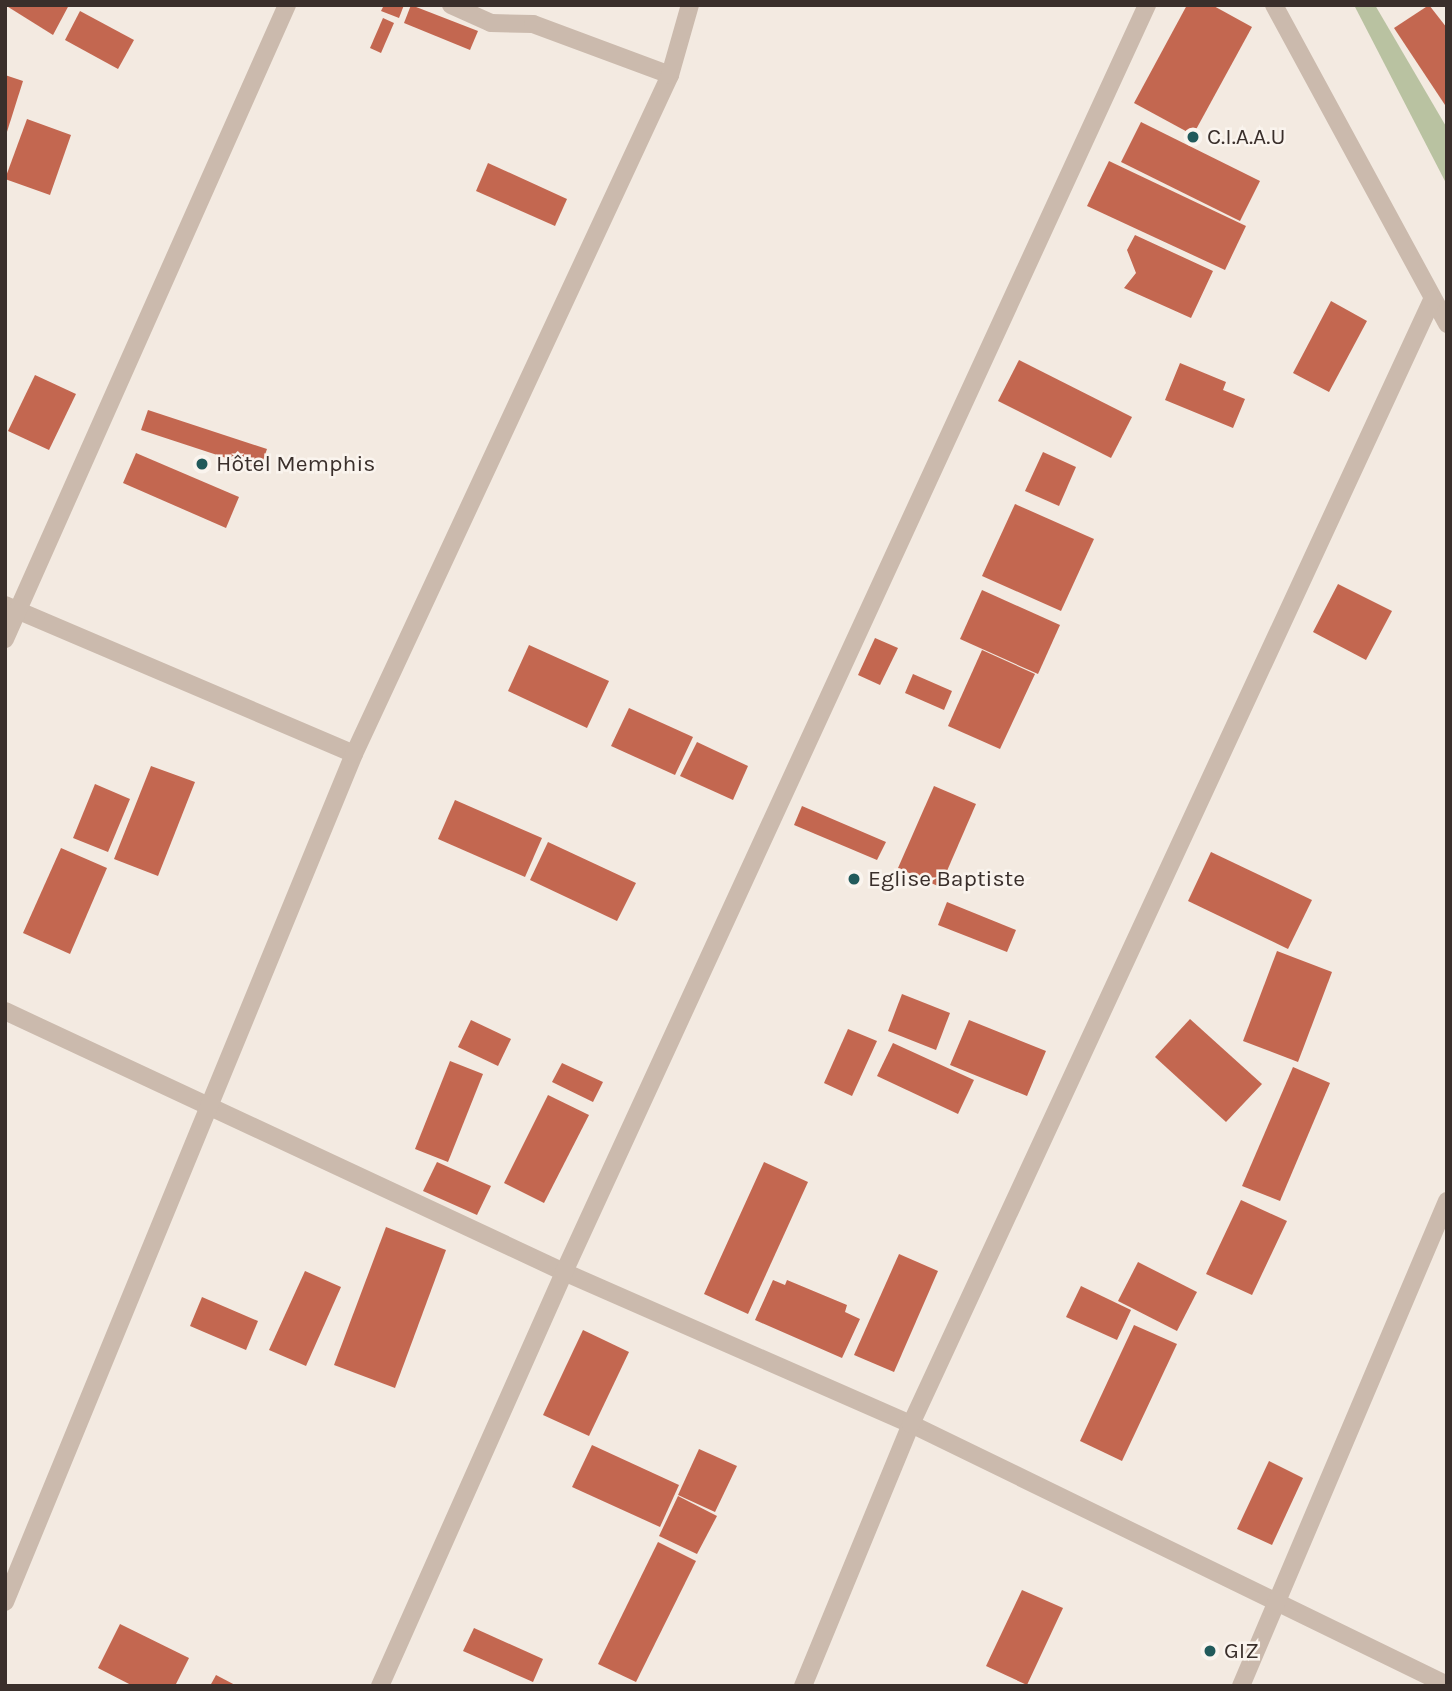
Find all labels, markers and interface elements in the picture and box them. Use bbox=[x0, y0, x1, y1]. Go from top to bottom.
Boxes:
place label: C.I.A.A.U bbox=[1207, 123, 1285, 151]
marker: C.I.A.A.U bbox=[1185, 129, 1201, 145]
place label: Hôtel Memphis bbox=[216, 450, 375, 478]
marker: Hôtel Memphis bbox=[194, 456, 210, 472]
place label: Eglise Baptiste bbox=[868, 865, 1025, 893]
marker: Eglise Baptiste bbox=[846, 871, 862, 887]
place label: GIZ bbox=[1224, 1637, 1259, 1665]
marker: GIZ bbox=[1202, 1643, 1218, 1659]

